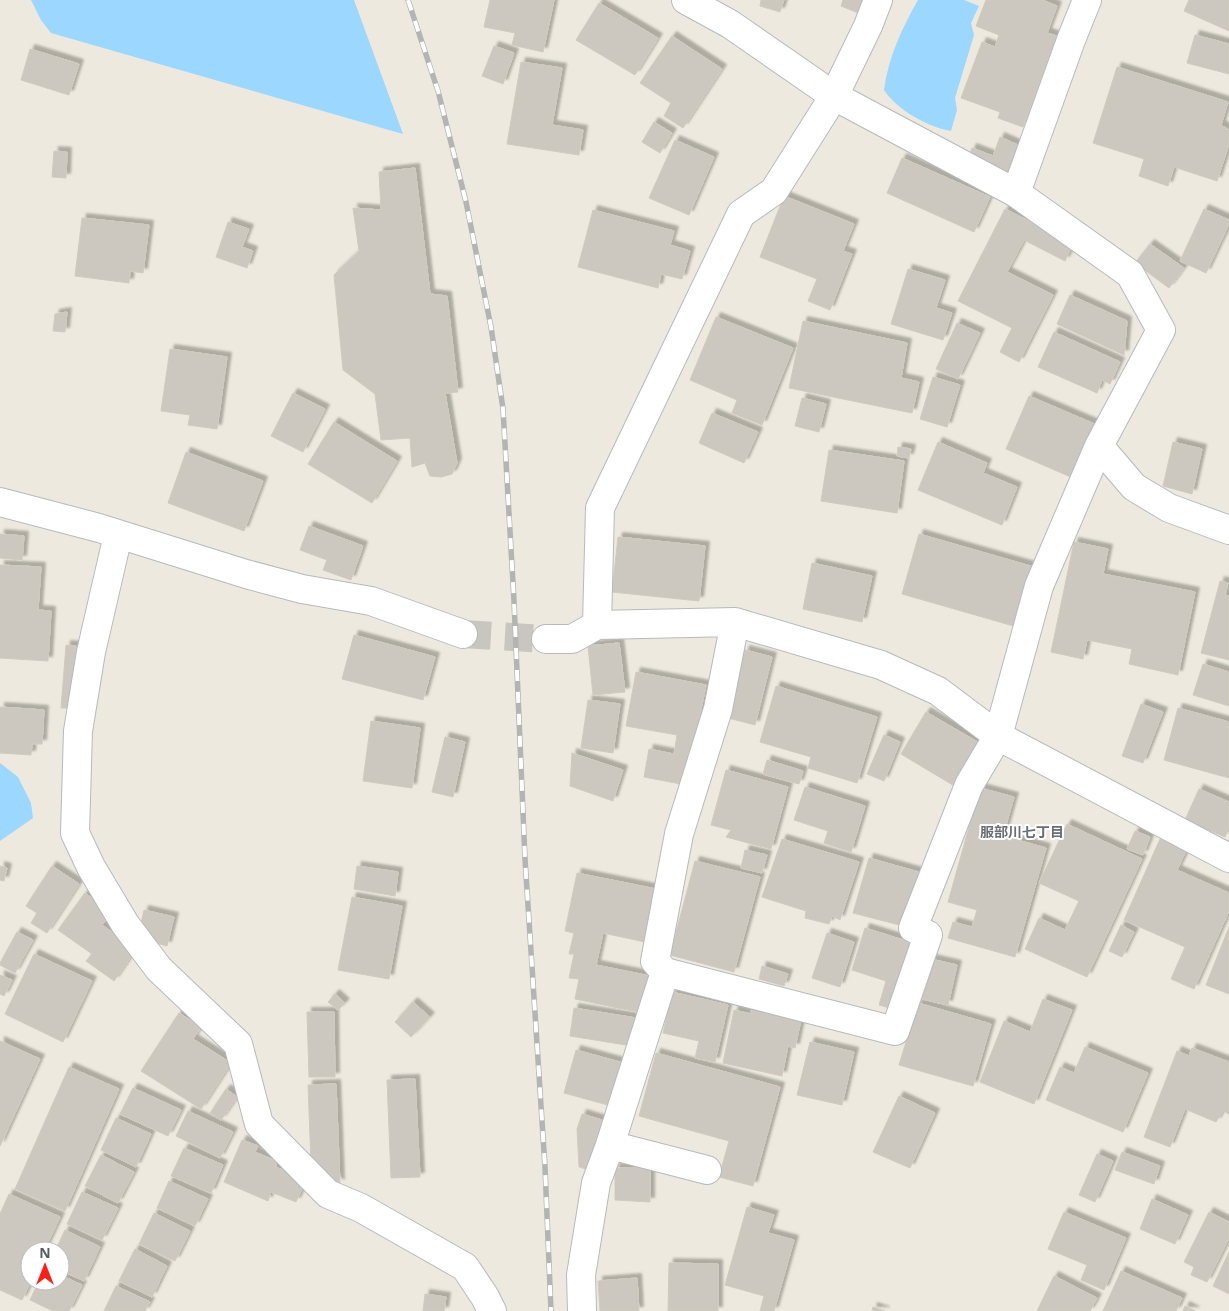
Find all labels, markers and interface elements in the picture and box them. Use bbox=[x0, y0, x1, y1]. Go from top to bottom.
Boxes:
district label: 服部川七丁目 bbox=[980, 822, 1064, 841]
north arrow bbox=[20, 1241, 70, 1291]
text: N bbox=[39, 1243, 51, 1262]

